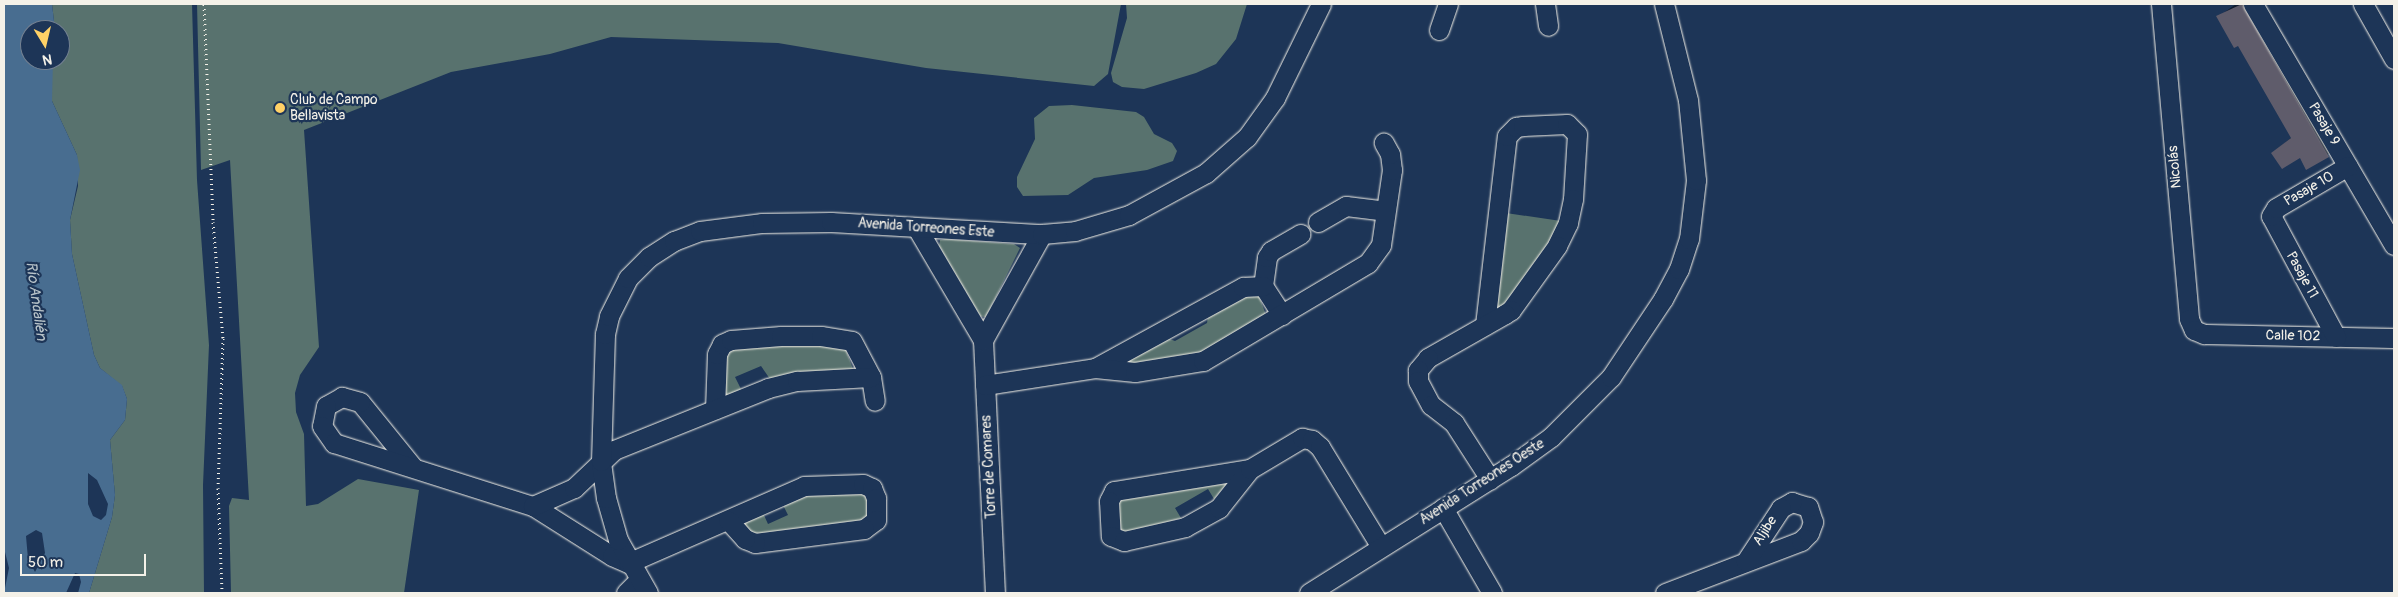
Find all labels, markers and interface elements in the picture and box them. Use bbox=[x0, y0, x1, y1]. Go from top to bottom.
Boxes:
north arrow bbox=[20, 20, 70, 70]
text: N bbox=[41, 50, 53, 68]
place label: Club de Campo Bellavista bbox=[290, 92, 378, 124]
street label: Pasaje 9 bbox=[2305, 100, 2343, 148]
marker: Club de Campo Bellavista bbox=[274, 102, 286, 114]
street label: Nicolás bbox=[2165, 145, 2185, 189]
street label: Pasaje 10 bbox=[2281, 168, 2337, 210]
street label: Avenida Torreones Este bbox=[857, 215, 995, 241]
street label: Pasaje 11 bbox=[2282, 249, 2322, 301]
water label: Río Andalién bbox=[22, 260, 50, 342]
street label: Calle 102 bbox=[2266, 327, 2320, 345]
street label: Torre de Comares bbox=[978, 415, 1000, 519]
street label: Avenida Torreones Oeste bbox=[1416, 435, 1548, 529]
street label: Aljibe bbox=[1749, 513, 1781, 549]
scale bar bbox=[22, 544, 149, 576]
text: 50 m bbox=[28, 553, 63, 572]

